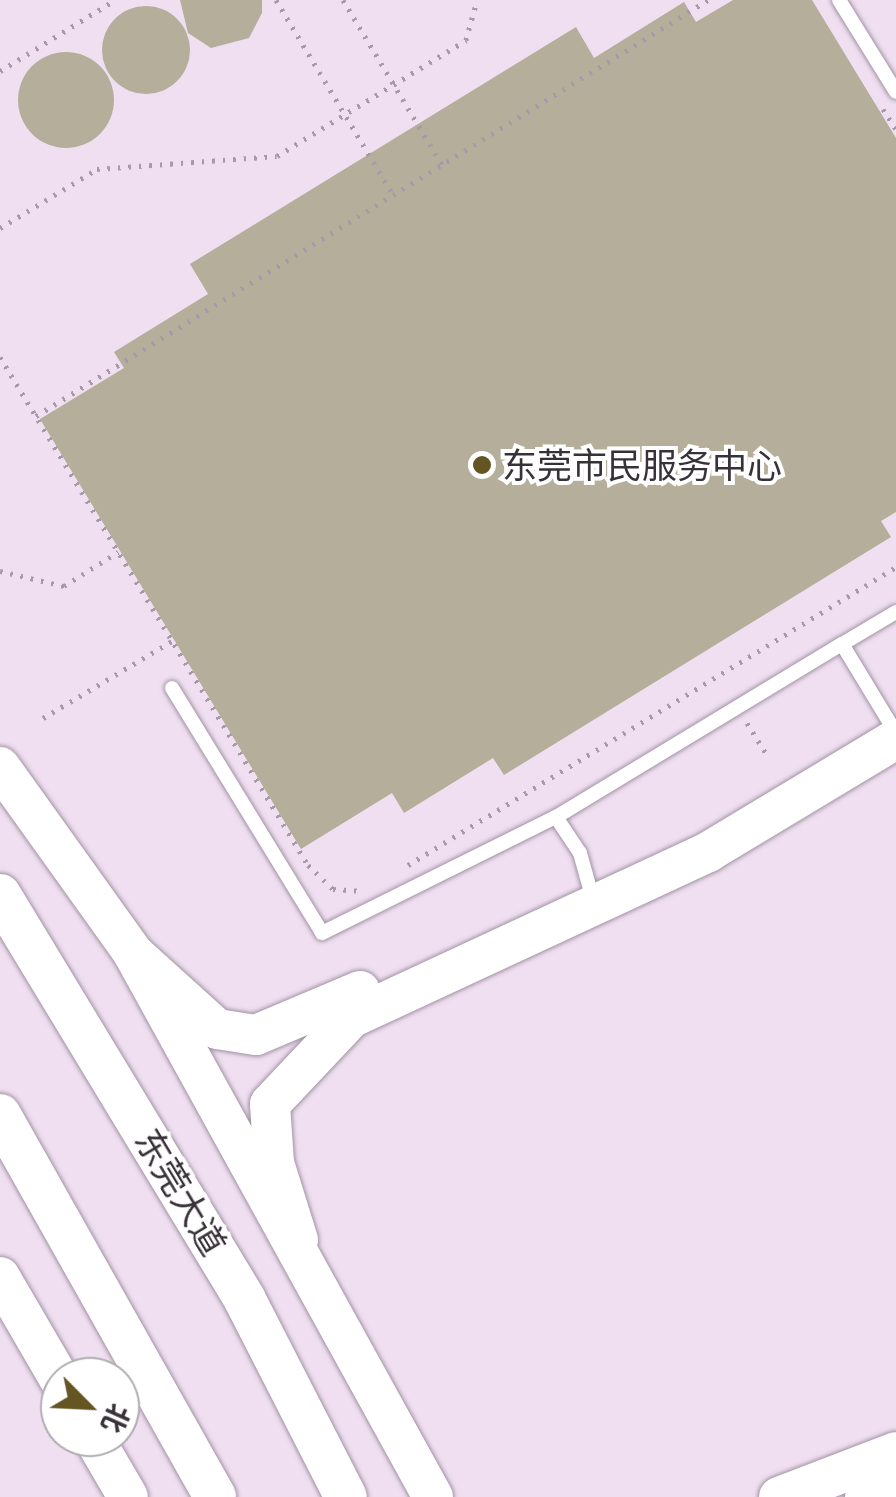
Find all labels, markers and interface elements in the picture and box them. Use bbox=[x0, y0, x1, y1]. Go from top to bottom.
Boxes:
place label: 东莞市民服务中心 bbox=[502, 444, 782, 486]
marker: 东莞市民服务中心 bbox=[471, 454, 493, 476]
street label: 东莞大道 bbox=[127, 1121, 235, 1263]
north arrow bbox=[40, 1357, 140, 1457]
text: 北 bbox=[93, 1398, 139, 1439]

